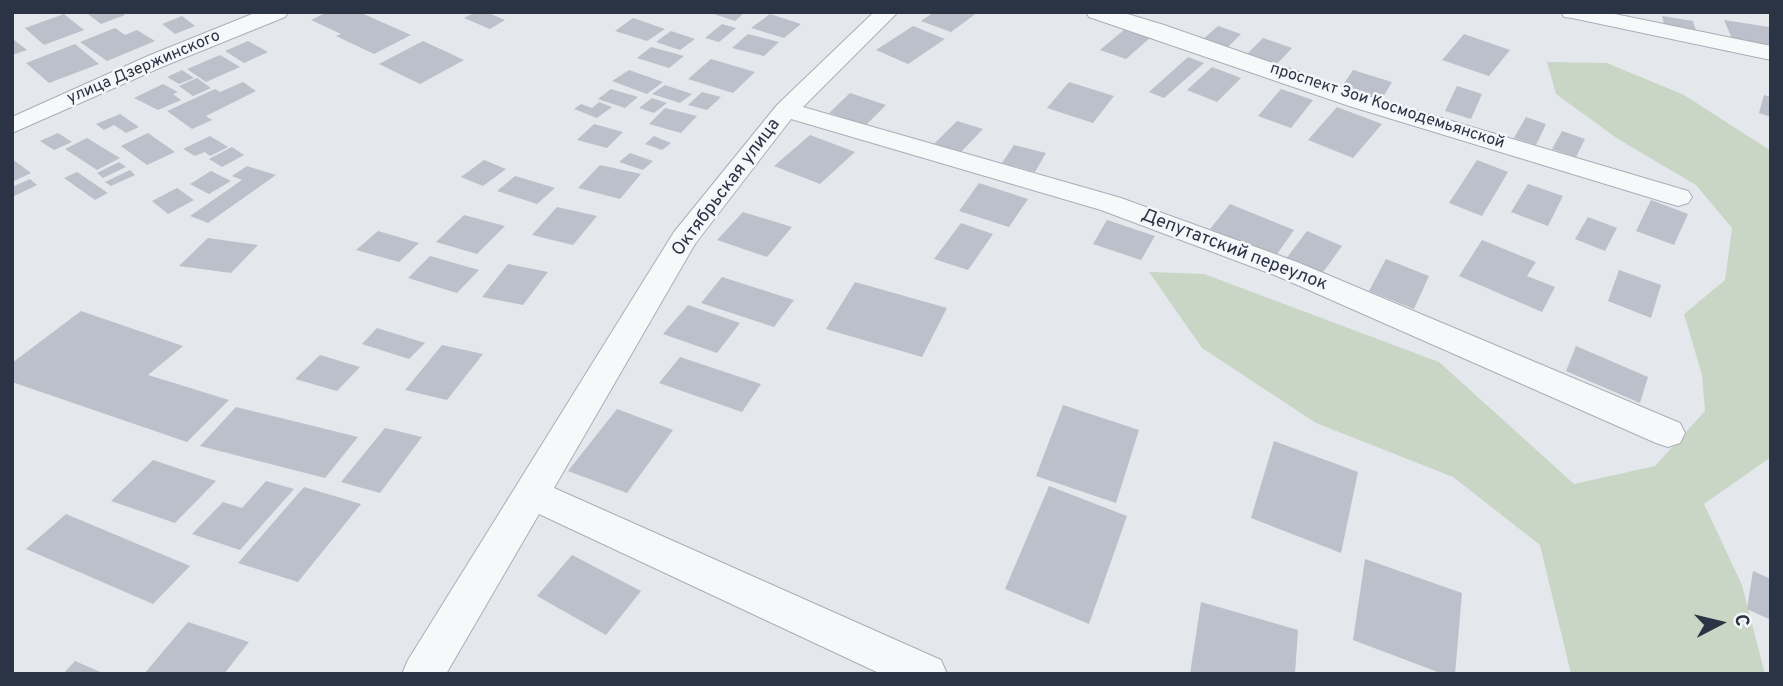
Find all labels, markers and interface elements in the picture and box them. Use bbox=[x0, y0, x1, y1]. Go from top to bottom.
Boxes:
street label: улица Дзержинского bbox=[65, 27, 223, 109]
street label: проспект Зои Космодемьянской bbox=[1267, 60, 1507, 154]
street label: Октябрьская улица bbox=[668, 115, 786, 261]
street label: Депутатский переулок bbox=[1138, 205, 1330, 297]
north arrow bbox=[1685, 588, 1755, 658]
text: С bbox=[1728, 613, 1753, 628]

